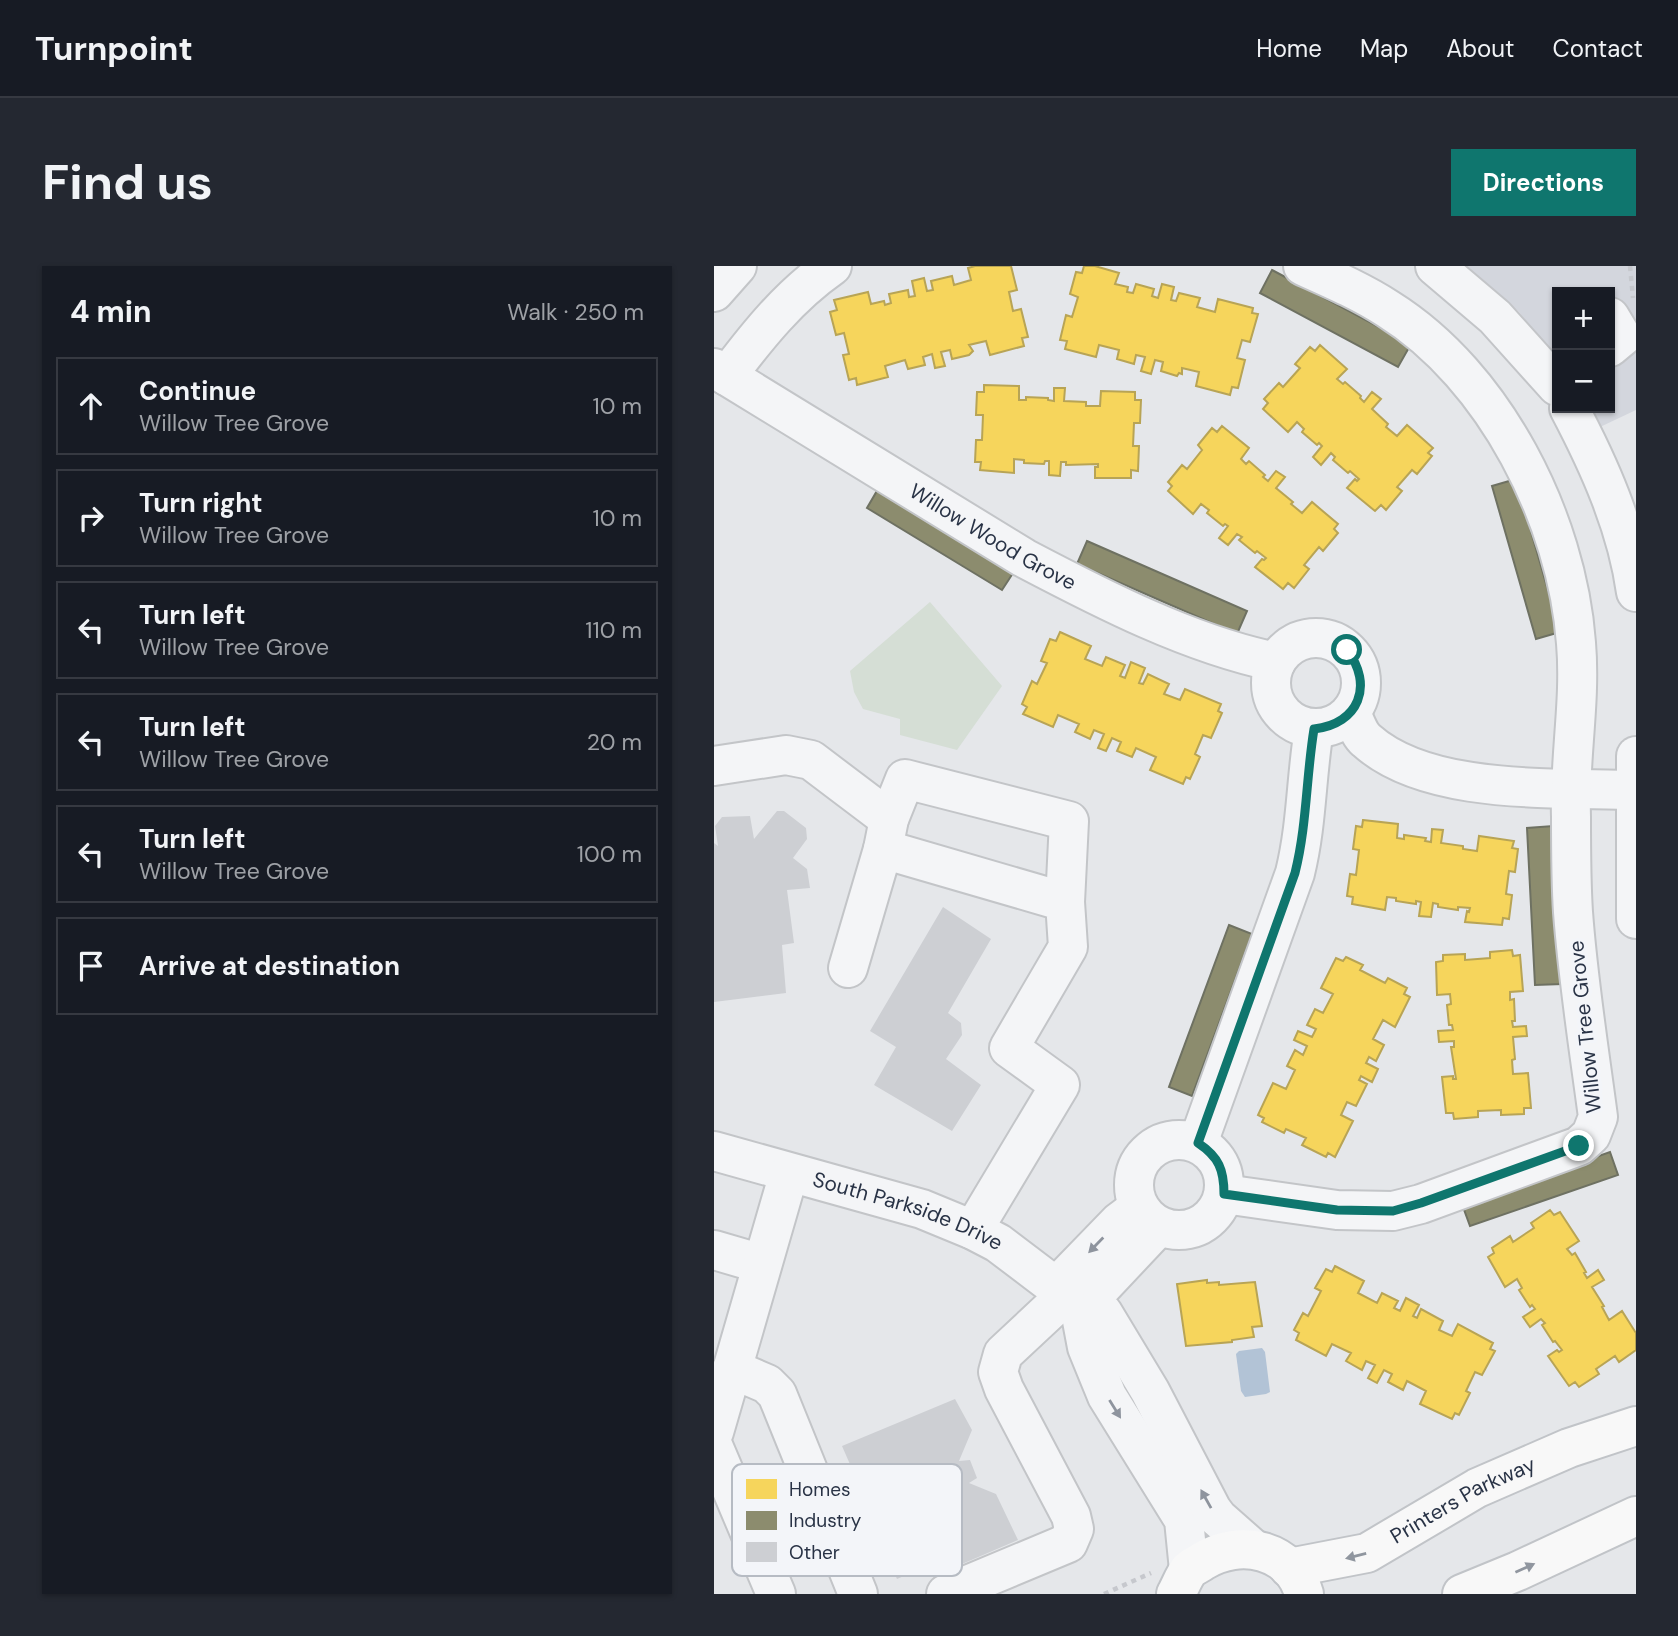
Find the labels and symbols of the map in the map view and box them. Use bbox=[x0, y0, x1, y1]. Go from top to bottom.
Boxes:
street label: Willow Wood Grove bbox=[904, 477, 1081, 597]
route start bbox=[1331, 634, 1362, 665]
street label: Willow Tree Grove bbox=[1562, 939, 1608, 1115]
route end bbox=[1563, 1130, 1594, 1161]
street label: South Parkside Drive bbox=[810, 1165, 1008, 1257]
one-way arrow bbox=[1089, 1236, 1105, 1253]
one-way arrow bbox=[1109, 1399, 1122, 1418]
street label: Printers Parkway bbox=[1385, 1450, 1540, 1550]
legend bbox=[732, 1464, 962, 1576]
text: Homes bbox=[789, 1477, 850, 1502]
one-way arrow bbox=[1200, 1489, 1212, 1508]
text: Industry bbox=[789, 1508, 862, 1533]
text: Other bbox=[789, 1540, 840, 1565]
one-way arrow bbox=[1345, 1551, 1367, 1562]
one-way arrow bbox=[1514, 1562, 1535, 1573]

